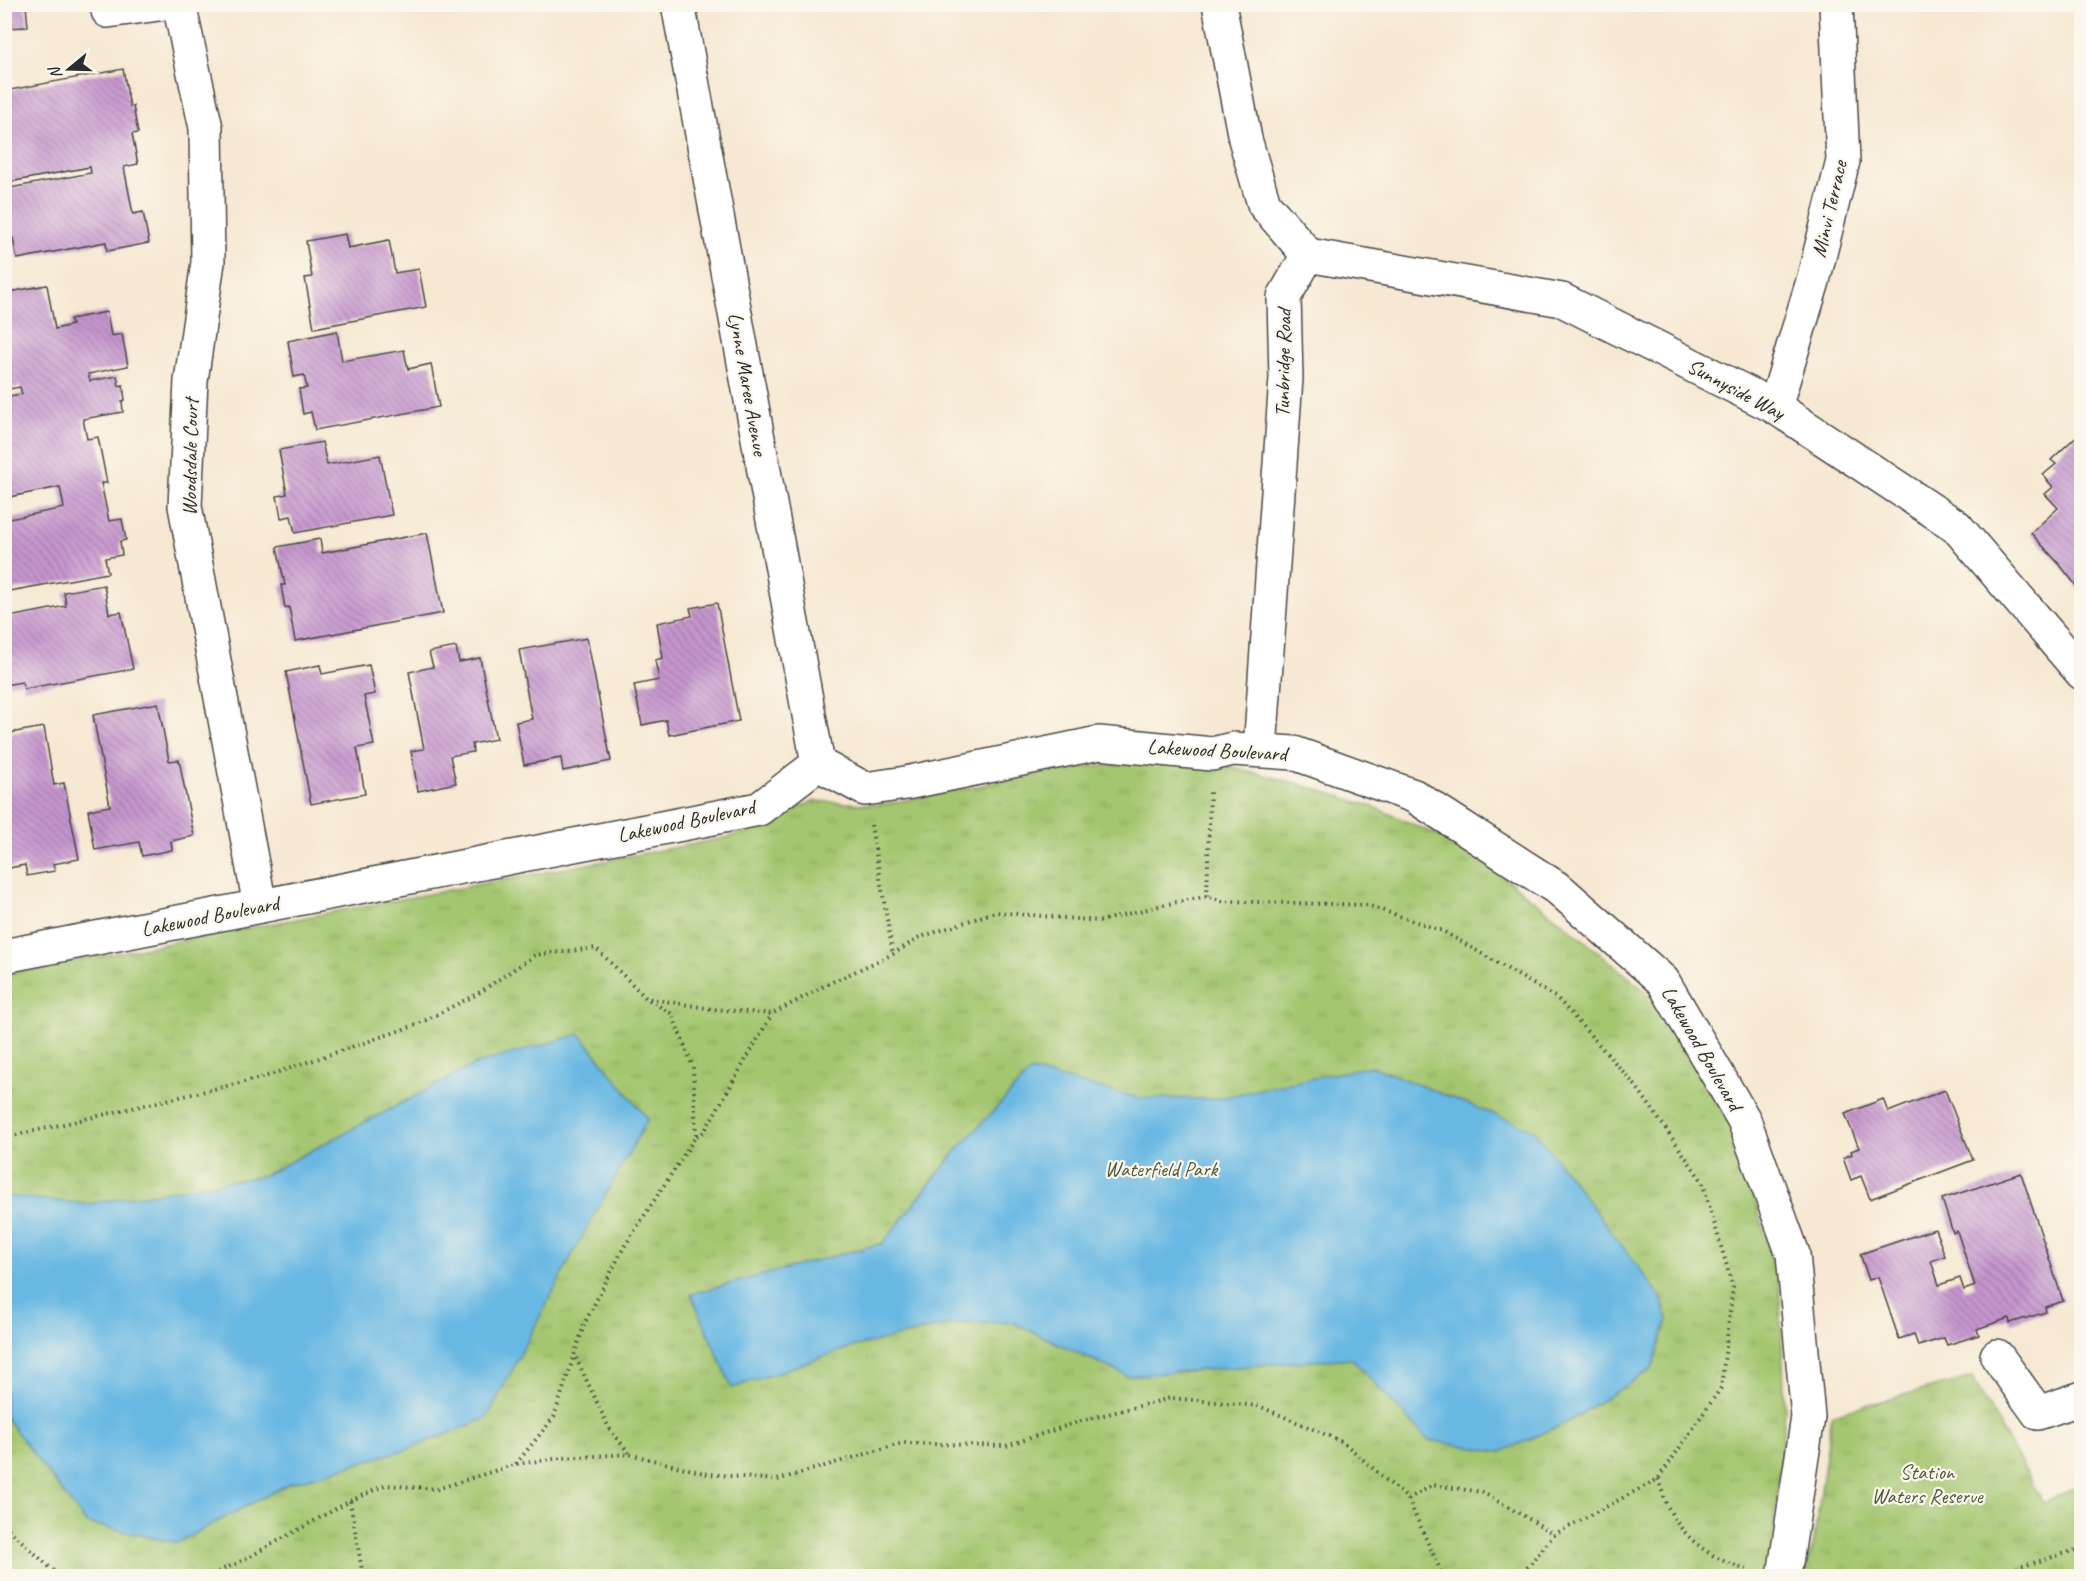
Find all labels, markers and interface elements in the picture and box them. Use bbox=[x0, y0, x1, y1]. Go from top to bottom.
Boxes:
north arrow bbox=[39, 39, 99, 99]
text: N bbox=[44, 63, 67, 81]
street label: Minvi Terrace bbox=[1805, 157, 1853, 260]
street label: Tunbridge Road bbox=[1269, 306, 1297, 417]
street label: Lynne Maree Avenue bbox=[723, 310, 774, 460]
street label: Sunnyside Way bbox=[1683, 353, 1791, 426]
street label: Woodsdale Court bbox=[176, 395, 204, 516]
street label: Lakewood Boulevard bbox=[1147, 733, 1291, 767]
street label: Lakewood Boulevard bbox=[615, 793, 760, 848]
street label: Lakewood Boulevard bbox=[139, 889, 285, 942]
street label: Lakewood Boulevard bbox=[1656, 981, 1750, 1118]
park label: Waterfield Park bbox=[1105, 1156, 1218, 1182]
park label: Station Waters Reserve bbox=[1871, 1459, 1984, 1509]

